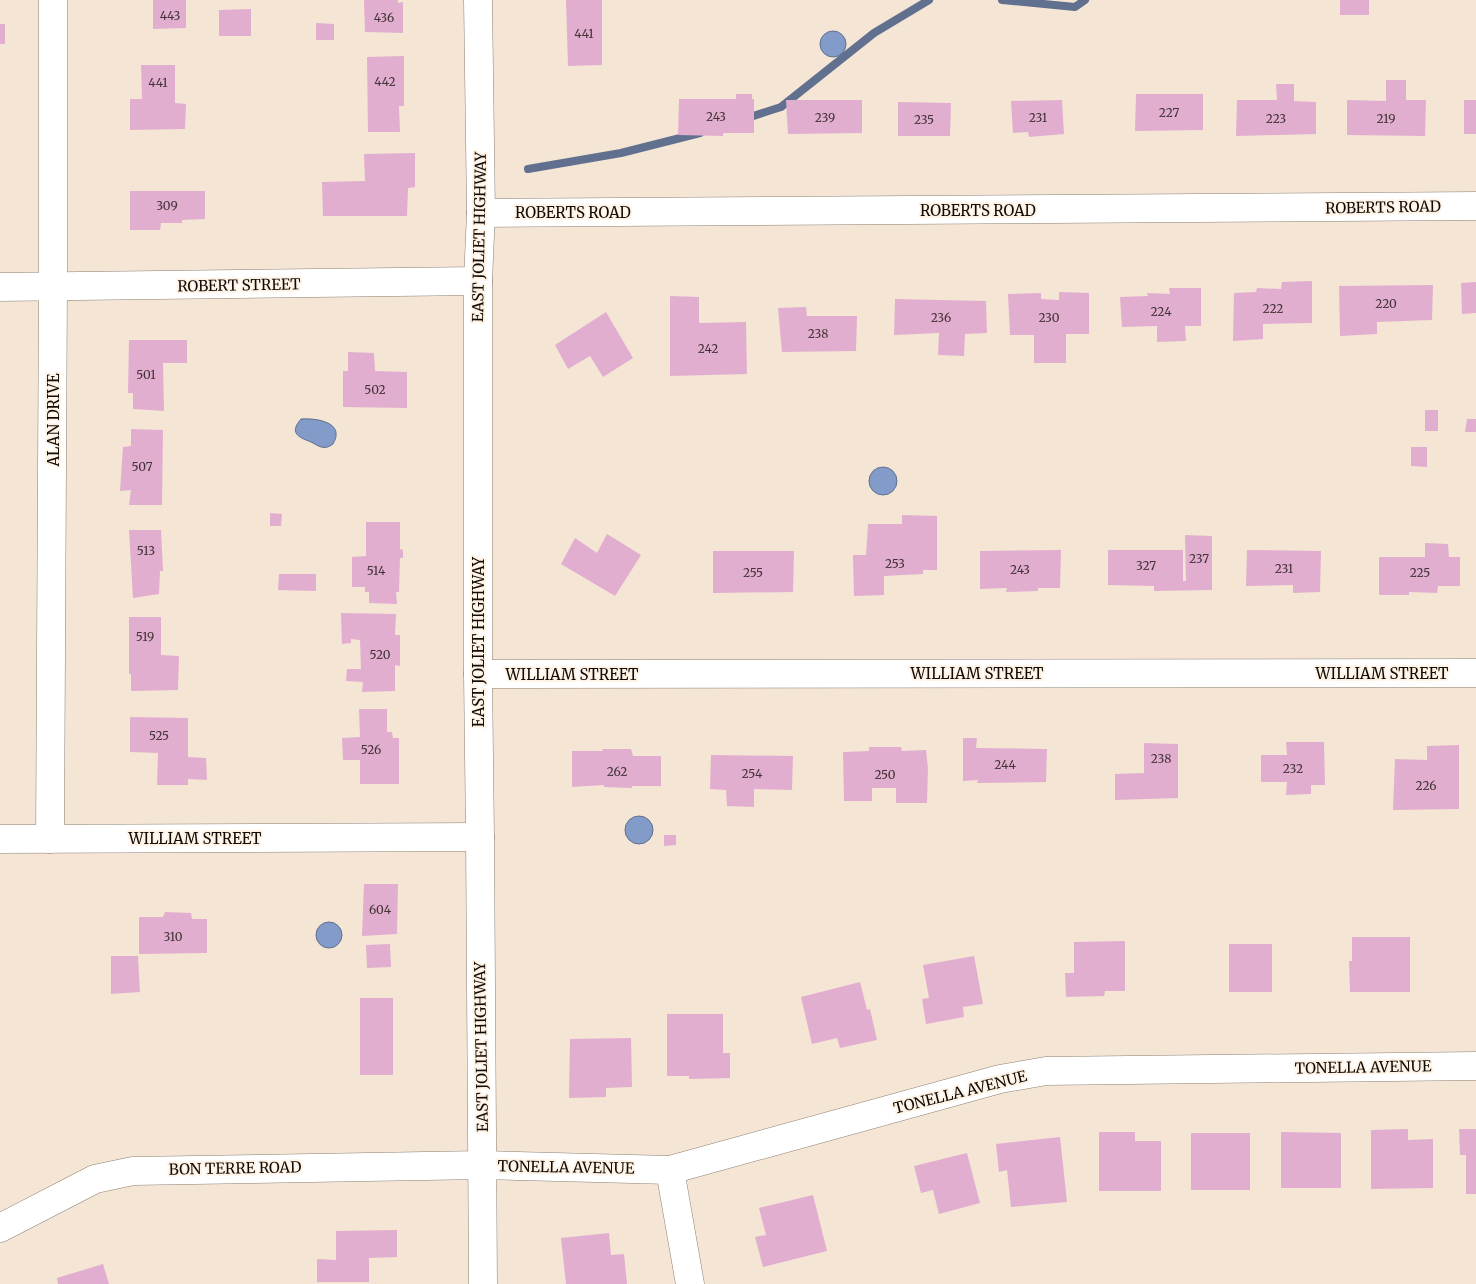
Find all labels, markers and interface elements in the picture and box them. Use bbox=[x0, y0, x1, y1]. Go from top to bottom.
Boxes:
house number: 443 bbox=[160, 8, 180, 23]
house number: 436 bbox=[374, 10, 394, 25]
house number: 441 bbox=[574, 26, 594, 41]
house number: 442 bbox=[374, 74, 396, 89]
house number: 441 bbox=[148, 75, 168, 90]
house number: 227 bbox=[1159, 105, 1179, 120]
house number: 243 bbox=[706, 109, 726, 124]
house number: 239 bbox=[815, 110, 835, 125]
house number: 231 bbox=[1029, 110, 1048, 125]
house number: 223 bbox=[1266, 111, 1286, 126]
house number: 219 bbox=[1377, 111, 1395, 126]
house number: 235 bbox=[914, 112, 934, 127]
street label: EAST JOLIET HIGHWAY bbox=[468, 151, 490, 322]
street label: ROBERTS ROAD bbox=[1325, 196, 1441, 218]
house number: 309 bbox=[156, 198, 178, 213]
street label: ROBERTS ROAD bbox=[920, 201, 1036, 220]
street label: ROBERTS ROAD bbox=[515, 203, 631, 222]
street label: ROBERT STREET bbox=[177, 274, 301, 296]
house number: 220 bbox=[1375, 296, 1397, 311]
house number: 222 bbox=[1263, 301, 1283, 316]
house number: 224 bbox=[1150, 304, 1172, 319]
house number: 236 bbox=[931, 310, 951, 325]
house number: 230 bbox=[1038, 310, 1060, 325]
house number: 238 bbox=[808, 326, 828, 341]
house number: 242 bbox=[698, 341, 718, 356]
house number: 501 bbox=[136, 367, 156, 382]
street label: ALAN DRIVE bbox=[44, 373, 63, 467]
house number: 502 bbox=[364, 382, 386, 397]
house number: 507 bbox=[131, 459, 153, 474]
house number: 513 bbox=[137, 543, 155, 558]
house number: 237 bbox=[1189, 551, 1209, 566]
street label: EAST JOLIET HIGHWAY bbox=[469, 556, 488, 727]
house number: 253 bbox=[885, 556, 905, 571]
house number: 327 bbox=[1136, 558, 1156, 573]
house number: 231 bbox=[1275, 561, 1294, 576]
house number: 243 bbox=[1010, 562, 1030, 577]
house number: 514 bbox=[367, 563, 386, 578]
house number: 255 bbox=[743, 565, 763, 580]
house number: 225 bbox=[1410, 565, 1430, 580]
house number: 519 bbox=[136, 629, 154, 644]
house number: 520 bbox=[369, 647, 391, 662]
street label: WILLIAM STREET bbox=[909, 664, 1044, 683]
street label: WILLIAM STREET bbox=[1314, 664, 1449, 683]
street label: WILLIAM STREET bbox=[504, 665, 639, 684]
house number: 525 bbox=[149, 728, 169, 743]
house number: 526 bbox=[361, 742, 381, 757]
house number: 238 bbox=[1151, 751, 1171, 766]
house number: 244 bbox=[994, 757, 1016, 772]
house number: 232 bbox=[1283, 761, 1303, 776]
house number: 262 bbox=[607, 764, 627, 779]
house number: 254 bbox=[742, 766, 763, 781]
house number: 250 bbox=[874, 767, 896, 782]
house number: 226 bbox=[1415, 778, 1437, 793]
street label: WILLIAM STREET bbox=[127, 829, 262, 848]
house number: 604 bbox=[369, 902, 392, 917]
house number: 310 bbox=[163, 929, 183, 944]
street label: EAST JOLIET HIGHWAY bbox=[470, 961, 492, 1132]
street label: TONELLA AVENUE bbox=[1295, 1056, 1432, 1078]
street label: TONELLA AVENUE bbox=[891, 1066, 1029, 1118]
street label: TONELLA AVENUE bbox=[498, 1156, 635, 1178]
street label: BON TERRE ROAD bbox=[168, 1157, 302, 1179]

